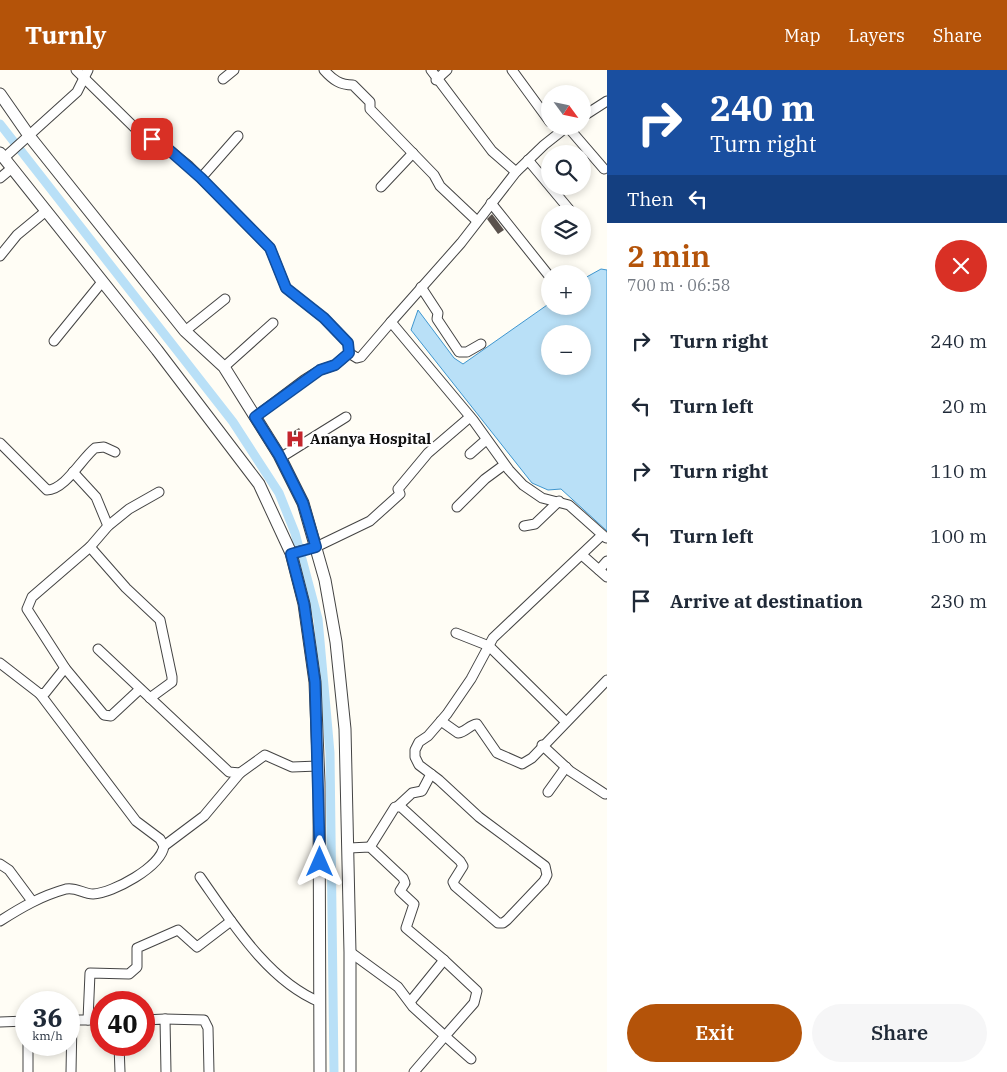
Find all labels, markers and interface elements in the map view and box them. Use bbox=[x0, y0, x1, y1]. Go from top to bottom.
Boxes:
text: Turnly bbox=[25, 19, 107, 51]
text: Map bbox=[784, 24, 821, 47]
text: Layers bbox=[849, 24, 905, 47]
text: Share bbox=[933, 24, 982, 47]
north arrow bbox=[541, 85, 591, 135]
map controls bbox=[541, 85, 591, 375]
text: 240 m bbox=[710, 85, 815, 131]
icon: right bbox=[627, 90, 692, 155]
pin bbox=[131, 118, 173, 160]
icon: arrive bbox=[138, 125, 166, 153]
text: Turn right bbox=[710, 129, 817, 158]
button: search bbox=[541, 145, 591, 195]
icon: left bbox=[684, 185, 712, 213]
text: Then bbox=[627, 187, 674, 211]
button: layers bbox=[541, 205, 591, 255]
text: 2 min bbox=[627, 236, 710, 275]
button: close bbox=[935, 240, 987, 292]
button: + bbox=[541, 265, 591, 315]
text: 700 m · 06:58 bbox=[627, 275, 730, 295]
button: − bbox=[541, 325, 591, 375]
icon: right bbox=[627, 327, 655, 355]
text: Turn right bbox=[670, 329, 768, 353]
text: 240 m bbox=[930, 329, 987, 353]
icon: left bbox=[627, 392, 655, 420]
text: Turn left bbox=[670, 394, 753, 418]
text: 20 m bbox=[942, 394, 987, 418]
hospital icon: Ananya Hospital bbox=[284, 428, 306, 450]
place label: Ananya Hospital bbox=[310, 429, 431, 448]
icon: right bbox=[627, 457, 655, 485]
text: Turn right bbox=[670, 459, 768, 483]
text: 110 m bbox=[930, 459, 987, 483]
icon: left bbox=[627, 522, 655, 550]
text: Turn left bbox=[670, 524, 753, 548]
text: 100 m bbox=[930, 524, 987, 548]
icon: arrive bbox=[627, 587, 655, 615]
text: Arrive at destination bbox=[670, 589, 863, 613]
text: 230 m bbox=[930, 589, 987, 613]
position arrow bbox=[293, 835, 345, 887]
speed limit sign: 40 bbox=[90, 991, 155, 1056]
text: 36 bbox=[32, 1001, 63, 1034]
button: Exit bbox=[627, 1004, 802, 1062]
button: Share bbox=[812, 1004, 987, 1062]
text: km/h bbox=[32, 1028, 63, 1043]

